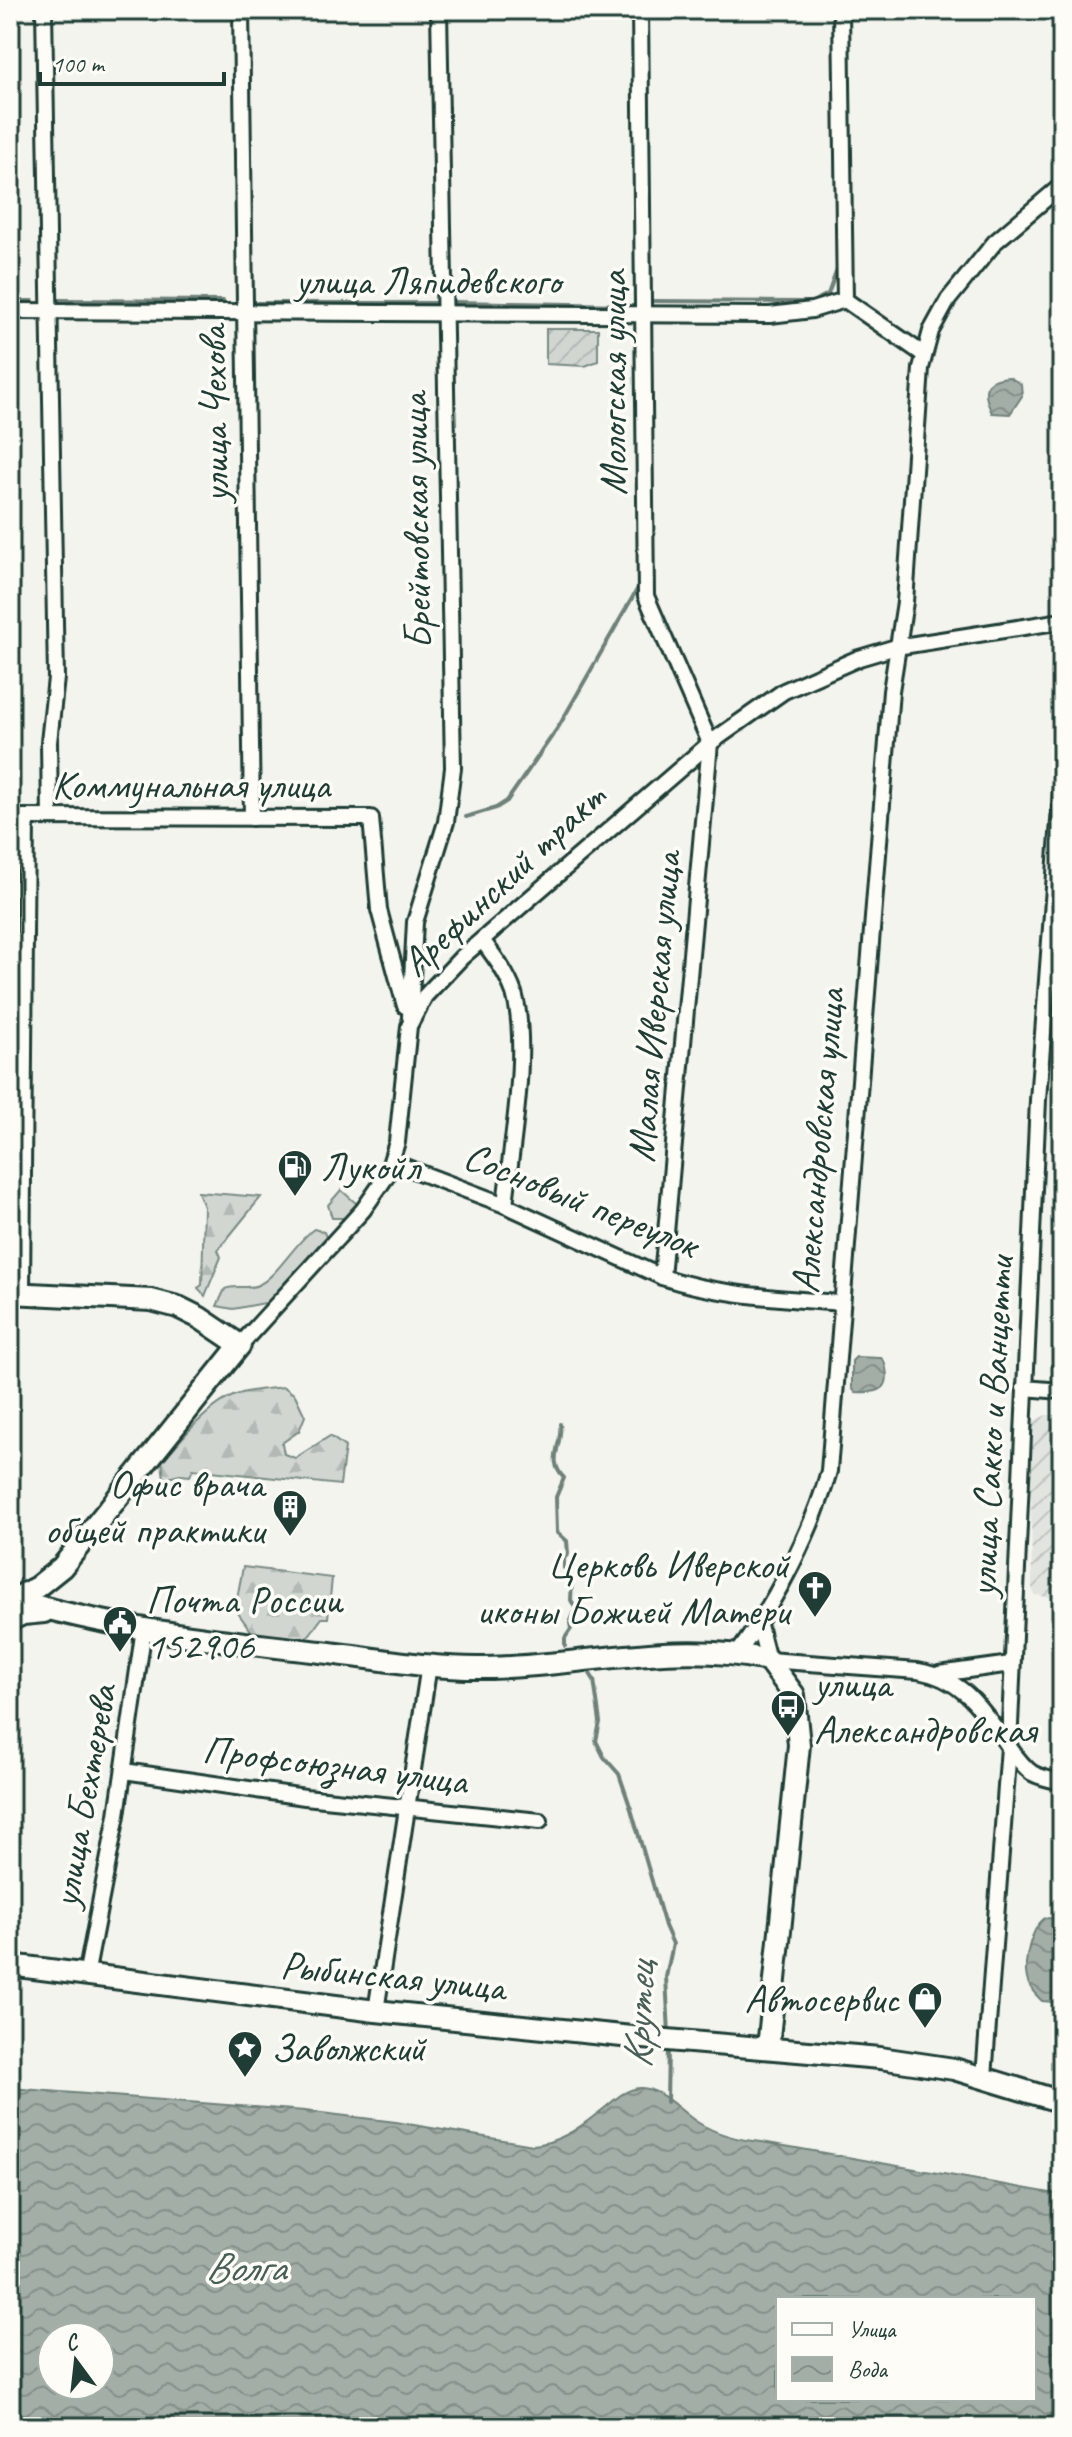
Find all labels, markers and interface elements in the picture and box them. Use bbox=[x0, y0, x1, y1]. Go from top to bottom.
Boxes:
scale bar bbox=[40, 36, 224, 86]
text: 100 m bbox=[52, 49, 106, 79]
street label: улица Ляпидевского bbox=[293, 256, 565, 306]
street label: Мологская улица bbox=[588, 268, 638, 495]
street label: улица Чехова bbox=[187, 322, 241, 505]
street label: Брейтовская улица bbox=[389, 389, 443, 650]
street label: Коммунальная улица bbox=[52, 760, 333, 810]
street label: Арефинский тракт bbox=[391, 771, 617, 987]
street label: Малая Иверская улица bbox=[616, 846, 693, 1164]
street label: Александровская улица bbox=[780, 984, 856, 1295]
street label: Сосновый переулок bbox=[457, 1130, 708, 1271]
place label: Лукойл bbox=[321, 1142, 423, 1192]
fuel station icon: Лукойл bbox=[276, 1148, 314, 1198]
street label: улица Сакко и Ванцетти bbox=[957, 1252, 1025, 1600]
place label: Офис врача общей практики bbox=[45, 1459, 268, 1555]
building icon: Офис врача общей практики bbox=[271, 1488, 309, 1538]
place label: Церковь Иверской иконы Божией Матери bbox=[476, 1540, 793, 1636]
church icon: Церковь Иверской иконы Божией Матери bbox=[796, 1569, 834, 1619]
place label: Почта России 152906 bbox=[146, 1575, 344, 1671]
public building icon: Почта России 152906 bbox=[101, 1604, 139, 1654]
place label: улица Александровская bbox=[812, 1659, 1038, 1755]
street label: улица Бехтерева bbox=[40, 1679, 129, 1913]
bus stop icon: улица Александровская bbox=[769, 1688, 807, 1738]
street label: Профсоюзная улица bbox=[200, 1724, 473, 1806]
street label: Рыбинская улица bbox=[278, 1939, 511, 2013]
water label: Крутец bbox=[611, 1957, 667, 2069]
place label: Автосервис bbox=[745, 1974, 900, 2024]
shop icon: Автосервис bbox=[906, 1980, 944, 2030]
place label: Заволжский bbox=[271, 2023, 428, 2073]
place icon: Заволжский bbox=[226, 2029, 264, 2079]
water label: Волга bbox=[205, 2241, 289, 2294]
legend bbox=[776, 2297, 1036, 2401]
text: Улица bbox=[848, 2314, 897, 2344]
north arrow bbox=[36, 2321, 116, 2401]
text: С bbox=[62, 2327, 83, 2358]
text: Вода bbox=[848, 2354, 888, 2384]

